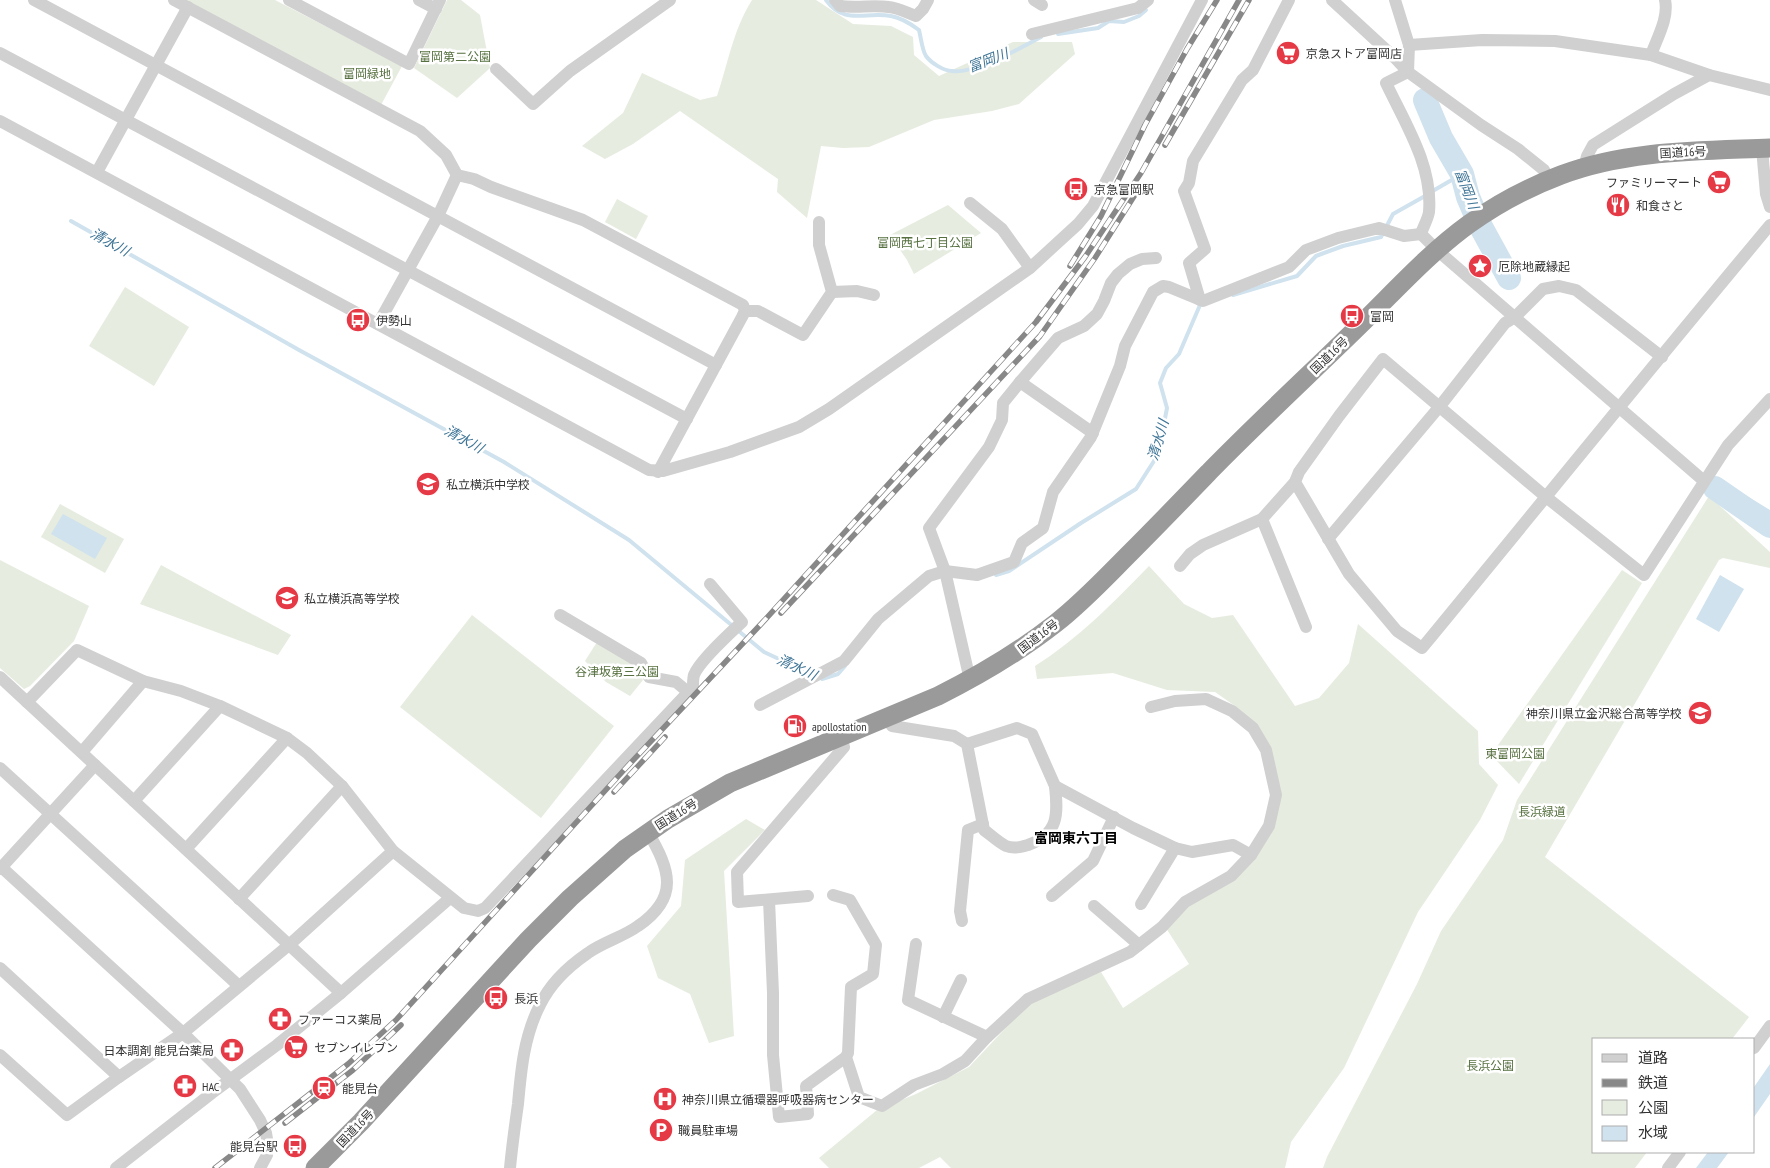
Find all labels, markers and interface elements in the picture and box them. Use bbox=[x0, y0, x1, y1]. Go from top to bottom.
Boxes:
supermarket icon: 京急ストア富岡店 bbox=[1275, 40, 1301, 66]
water label: 富岡川 bbox=[965, 43, 1013, 76]
place label: 京急ストア富岡店 bbox=[1306, 46, 1402, 61]
park label: 富岡第二公園 bbox=[419, 49, 491, 64]
park label: 富岡緑地 bbox=[343, 66, 391, 81]
street label: 国道16号 bbox=[1659, 143, 1707, 161]
water label: 富岡川 bbox=[1451, 166, 1484, 214]
supermarket icon: ファミリーマート bbox=[1706, 169, 1732, 195]
place label: ファミリーマート bbox=[1606, 175, 1702, 190]
bus stop icon: 京急富岡駅 bbox=[1063, 176, 1089, 202]
place label: 京急富岡駅 bbox=[1094, 182, 1154, 197]
restaurant icon: 和食さと bbox=[1605, 192, 1631, 218]
place label: 和食さと bbox=[1636, 198, 1684, 213]
water label: 清水川 bbox=[87, 224, 134, 261]
park label: 富岡西七丁目公園 bbox=[877, 235, 973, 250]
place icon: 厄除地蔵縁起 bbox=[1467, 253, 1493, 279]
place label: 厄除地蔵縁起 bbox=[1498, 259, 1570, 274]
bus stop icon: 富岡 bbox=[1339, 303, 1365, 329]
bus stop icon: 伊勢山 bbox=[345, 307, 371, 333]
place label: 富岡 bbox=[1370, 309, 1394, 324]
place label: 伊勢山 bbox=[376, 313, 412, 328]
street label: 国道16号 bbox=[1307, 333, 1351, 377]
water label: 清水川 bbox=[1144, 415, 1173, 463]
water label: 清水川 bbox=[441, 421, 488, 458]
school or university icon: 私立横浜中学校 bbox=[415, 471, 441, 497]
place label: 私立横浜中学校 bbox=[446, 477, 530, 492]
school or university icon: 私立横浜高等学校 bbox=[274, 585, 300, 611]
place label: 私立横浜高等学校 bbox=[304, 591, 400, 606]
street label: 国道16号 bbox=[1015, 616, 1061, 656]
water label: 清水川 bbox=[774, 650, 822, 685]
park label: 谷津坂第三公園 bbox=[575, 664, 659, 679]
school or university icon: 神奈川県立金沢総合高等学校 bbox=[1687, 700, 1713, 726]
place label: 神奈川県立金沢総合高等学校 bbox=[1526, 706, 1682, 721]
fuel station icon: apollostation bbox=[782, 713, 808, 739]
place label: apollostation bbox=[812, 719, 867, 734]
park label: 東富岡公園 bbox=[1485, 746, 1545, 761]
street label: 国道16号 bbox=[652, 795, 700, 833]
park label: 長浜緑道 bbox=[1518, 804, 1566, 819]
district label: 富岡東六丁目 bbox=[1034, 829, 1118, 847]
bus stop icon: 長浜 bbox=[483, 985, 509, 1011]
place label: 長浜 bbox=[514, 991, 538, 1006]
pharmacy icon: ファーコス薬局 bbox=[267, 1006, 293, 1032]
place label: ファーコス薬局 bbox=[298, 1012, 382, 1027]
supermarket icon: セブンイレブン bbox=[283, 1034, 309, 1060]
pharmacy icon: 日本調剤 能見台薬局 bbox=[219, 1037, 245, 1063]
legend bbox=[1592, 1038, 1755, 1153]
place label: セブンイレブン bbox=[314, 1040, 398, 1055]
place label: 日本調剤 能見台薬局 bbox=[103, 1043, 214, 1058]
text: 道路 bbox=[1638, 1048, 1668, 1067]
park label: 長浜公園 bbox=[1466, 1058, 1514, 1073]
pharmacy icon: HAC bbox=[172, 1073, 198, 1099]
text: 鉄道 bbox=[1638, 1073, 1668, 1092]
station icon: 能見台 bbox=[311, 1075, 337, 1101]
place label: HAC bbox=[202, 1079, 220, 1094]
place label: 能見台 bbox=[342, 1081, 378, 1096]
hospital icon: 神奈川県立循環器呼吸器病センター bbox=[652, 1086, 678, 1112]
place label: 神奈川県立循環器呼吸器病センター bbox=[682, 1092, 874, 1107]
text: 公園 bbox=[1638, 1098, 1668, 1117]
street label: 国道16号 bbox=[333, 1106, 377, 1150]
parking icon: 職員駐車場 bbox=[648, 1117, 674, 1143]
place label: 職員駐車場 bbox=[678, 1123, 738, 1138]
text: 水域 bbox=[1638, 1123, 1668, 1142]
bus stop icon: 能見台駅 bbox=[282, 1133, 308, 1159]
place label: 能見台駅 bbox=[230, 1139, 278, 1154]

